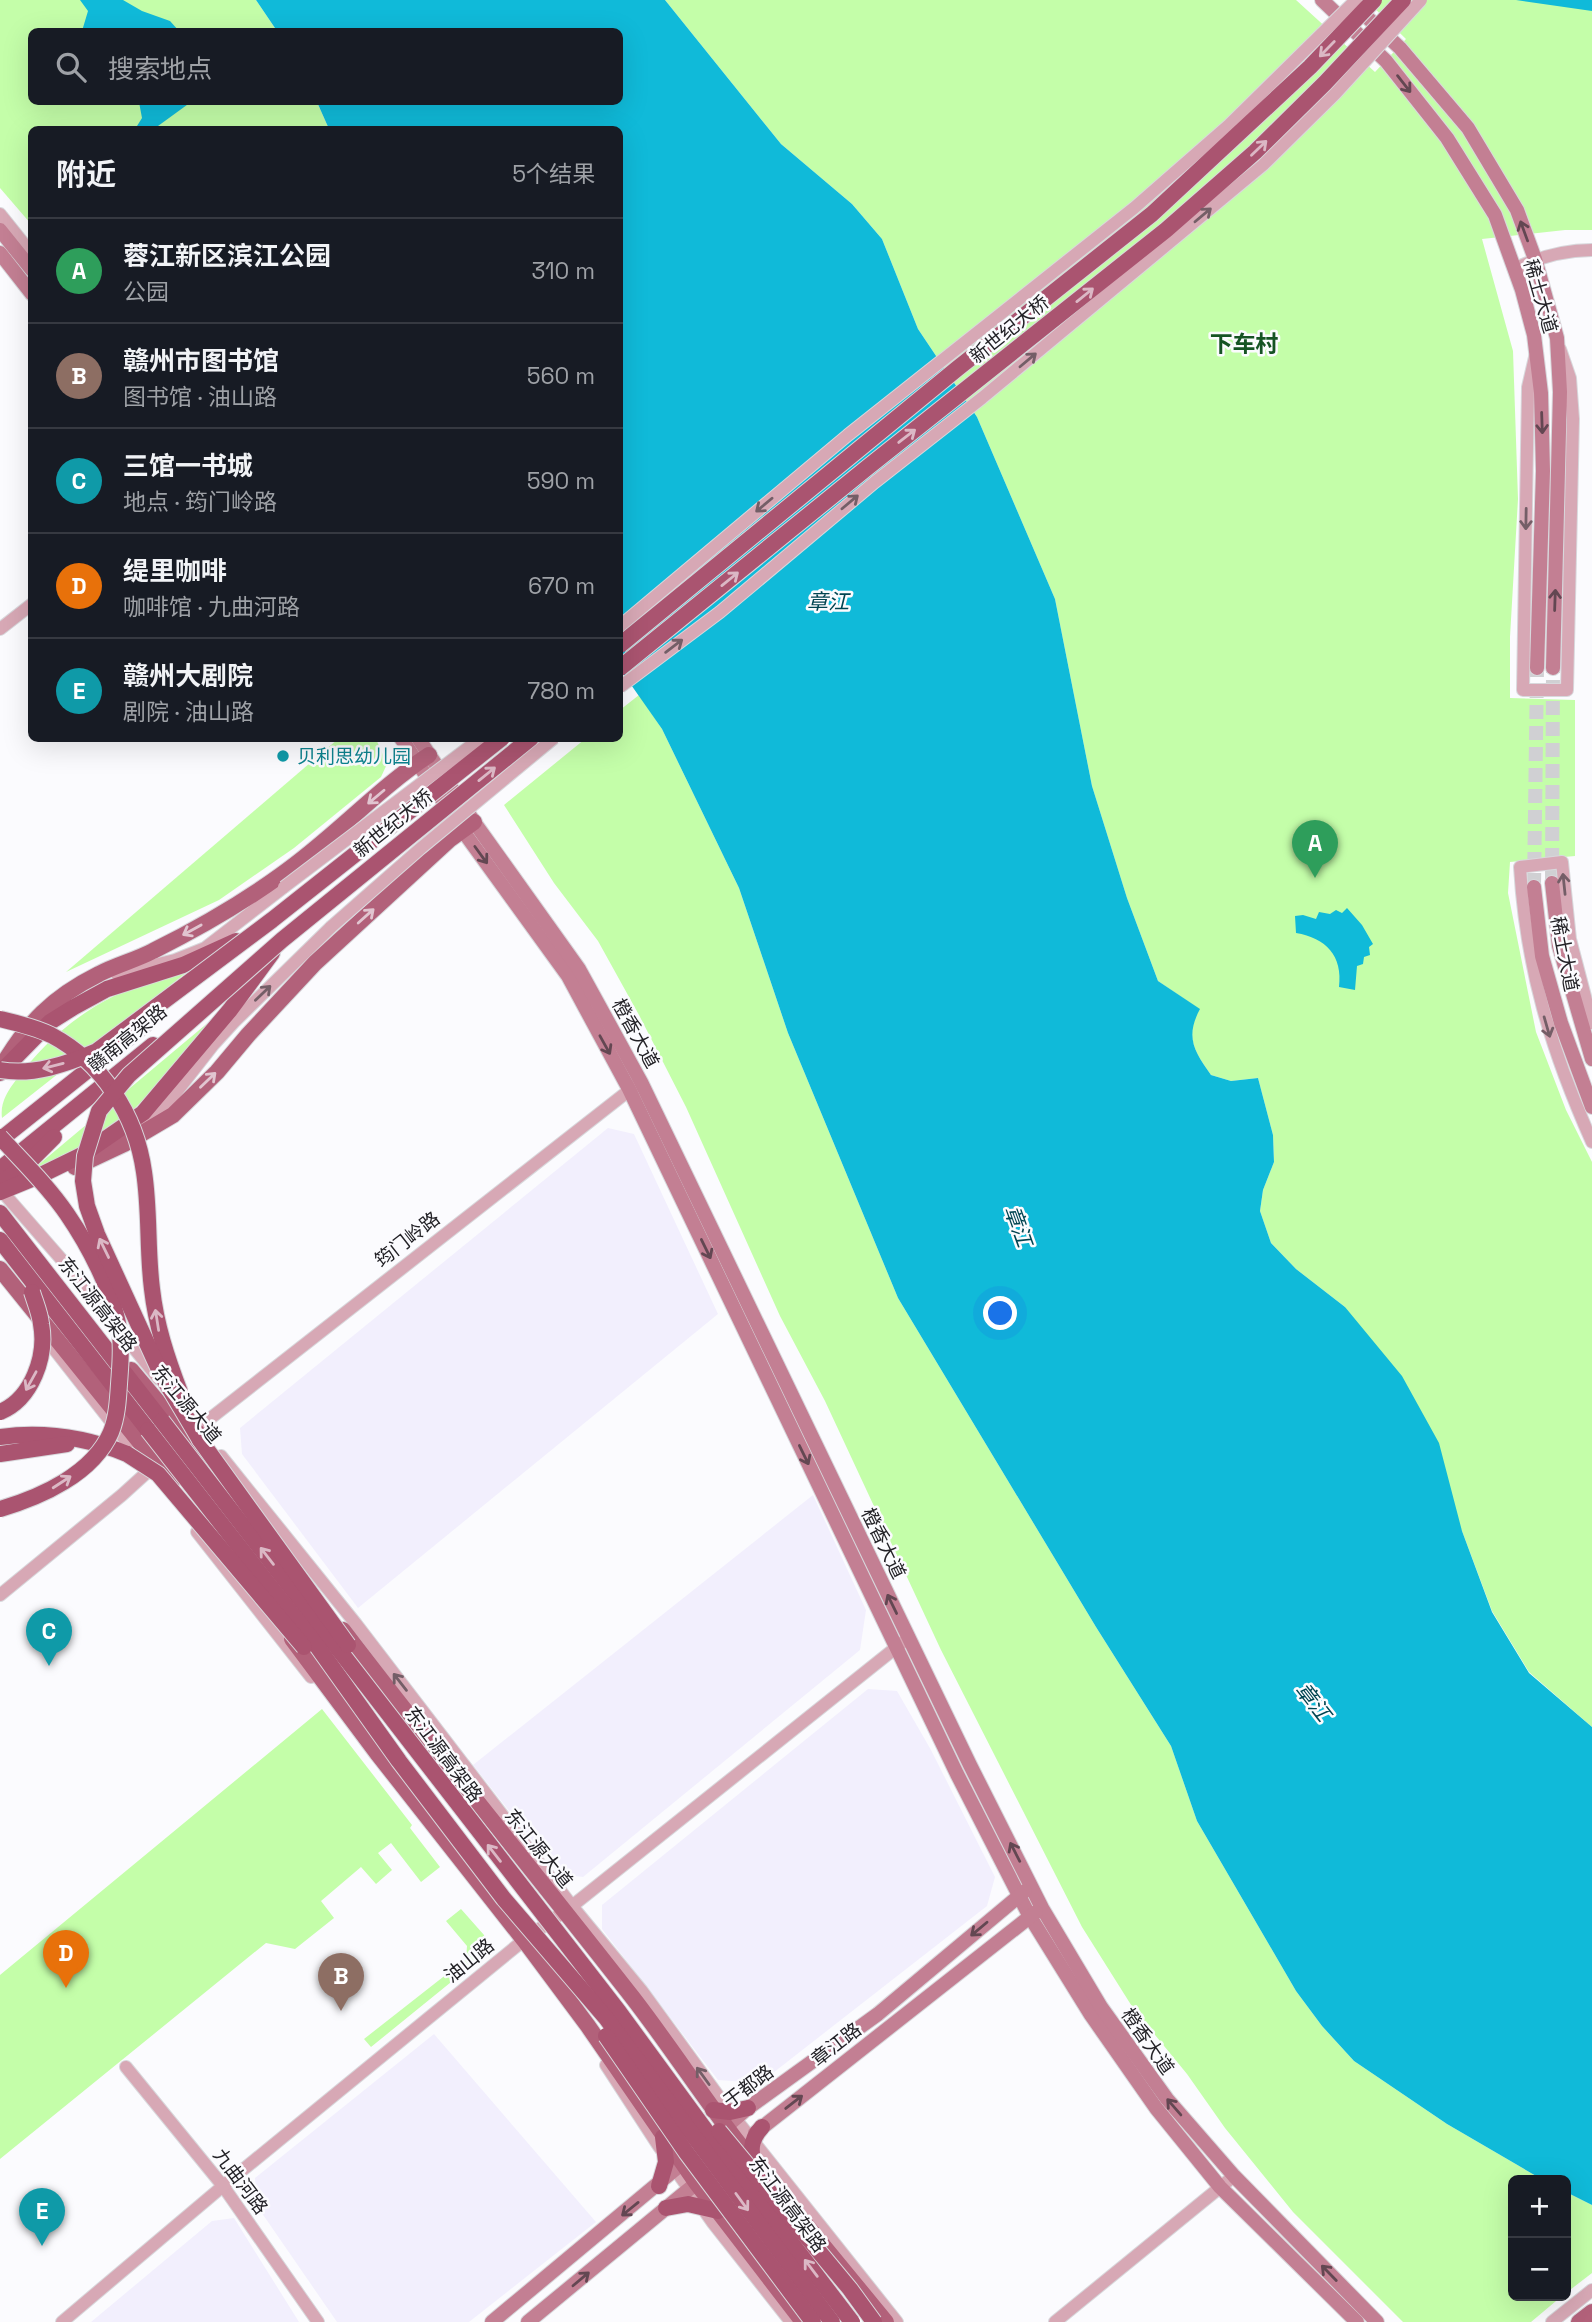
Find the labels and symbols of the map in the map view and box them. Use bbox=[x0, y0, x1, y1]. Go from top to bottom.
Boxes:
one-way arrow bbox=[1319, 41, 1336, 58]
one-way arrow bbox=[1396, 74, 1412, 92]
one-way arrow bbox=[1250, 139, 1267, 156]
one-way arrow bbox=[1194, 207, 1212, 223]
one-way arrow bbox=[1517, 220, 1529, 242]
street label: 稀土大道 bbox=[1518, 256, 1563, 336]
one-way arrow bbox=[1076, 287, 1094, 302]
street label: 新世纪大桥 bbox=[965, 290, 1054, 369]
district label: 下车村 bbox=[1210, 329, 1279, 359]
one-way arrow bbox=[1019, 353, 1037, 369]
one-way arrow bbox=[1535, 411, 1548, 434]
one-way arrow bbox=[897, 429, 916, 444]
one-way arrow bbox=[841, 495, 859, 510]
one-way arrow bbox=[755, 497, 773, 513]
one-way arrow bbox=[1519, 507, 1533, 530]
one-way arrow bbox=[721, 571, 739, 587]
water label: 章江 bbox=[807, 588, 851, 615]
one-way arrow bbox=[1548, 589, 1562, 612]
one-way arrow bbox=[664, 639, 683, 654]
place label: 贝利思幼儿园 bbox=[297, 744, 411, 769]
marker: 贝利思幼儿园 bbox=[275, 748, 291, 764]
one-way arrow bbox=[477, 766, 495, 781]
street label: 新世纪大桥 bbox=[349, 784, 438, 863]
one-way arrow bbox=[367, 790, 385, 805]
pin: A bbox=[1292, 820, 1338, 878]
one-way arrow bbox=[474, 845, 488, 864]
one-way arrow bbox=[1558, 874, 1571, 896]
one-way arrow bbox=[356, 909, 374, 925]
street label: 稀土大道 bbox=[1545, 914, 1584, 994]
one-way arrow bbox=[182, 923, 202, 937]
one-way arrow bbox=[255, 985, 272, 1002]
street label: 橙香大道 bbox=[606, 994, 665, 1073]
street label: 赣南高架路 bbox=[83, 999, 172, 1078]
one-way arrow bbox=[1542, 1016, 1555, 1038]
one-way arrow bbox=[599, 1035, 613, 1055]
one-way arrow bbox=[43, 1060, 65, 1073]
one-way arrow bbox=[200, 1072, 217, 1089]
water label: 章江 bbox=[999, 1201, 1039, 1252]
street label: 筠门岭路 bbox=[370, 1206, 445, 1273]
one-way arrow bbox=[96, 1238, 110, 1259]
one-way arrow bbox=[700, 1238, 713, 1259]
street label: 东江源高架路 bbox=[53, 1252, 143, 1357]
your location bbox=[983, 1296, 1017, 1330]
one-way arrow bbox=[150, 1309, 163, 1331]
street label: 东江源大道 bbox=[147, 1360, 227, 1449]
one-way arrow bbox=[24, 1370, 37, 1391]
one-way arrow bbox=[798, 1444, 811, 1465]
one-way arrow bbox=[52, 1474, 71, 1489]
street label: 橙香大道 bbox=[856, 1504, 911, 1583]
one-way arrow bbox=[259, 1547, 274, 1566]
one-way arrow bbox=[885, 1594, 899, 1615]
pin: C bbox=[26, 1608, 72, 1666]
one-way arrow bbox=[393, 1673, 408, 1692]
water label: 章江 bbox=[1290, 1677, 1338, 1728]
street label: 东江源高架路 bbox=[399, 1701, 488, 1807]
street label: 东江源大道 bbox=[499, 1804, 578, 1893]
one-way arrow bbox=[1007, 1842, 1021, 1863]
one-way arrow bbox=[487, 1845, 502, 1863]
one-way arrow bbox=[971, 1921, 989, 1937]
pin: D bbox=[43, 1930, 89, 1988]
street label: 油山路 bbox=[439, 1933, 499, 1988]
pin: B bbox=[318, 1953, 364, 2011]
street label: 橙香大道 bbox=[1116, 2003, 1180, 2080]
street label: 章江路 bbox=[806, 2017, 866, 2072]
street label: 于都路 bbox=[718, 2059, 779, 2114]
one-way arrow bbox=[696, 2067, 711, 2086]
one-way arrow bbox=[784, 2095, 802, 2110]
one-way arrow bbox=[1166, 2098, 1182, 2116]
street label: 九曲河路 bbox=[208, 2143, 273, 2219]
street label: 东江源高架路 bbox=[743, 2151, 832, 2257]
pin: E bbox=[19, 2188, 65, 2246]
one-way arrow bbox=[735, 2192, 749, 2211]
one-way arrow bbox=[621, 2201, 639, 2217]
one-way arrow bbox=[803, 2259, 818, 2278]
one-way arrow bbox=[1321, 2265, 1338, 2282]
one-way arrow bbox=[571, 2271, 589, 2286]

